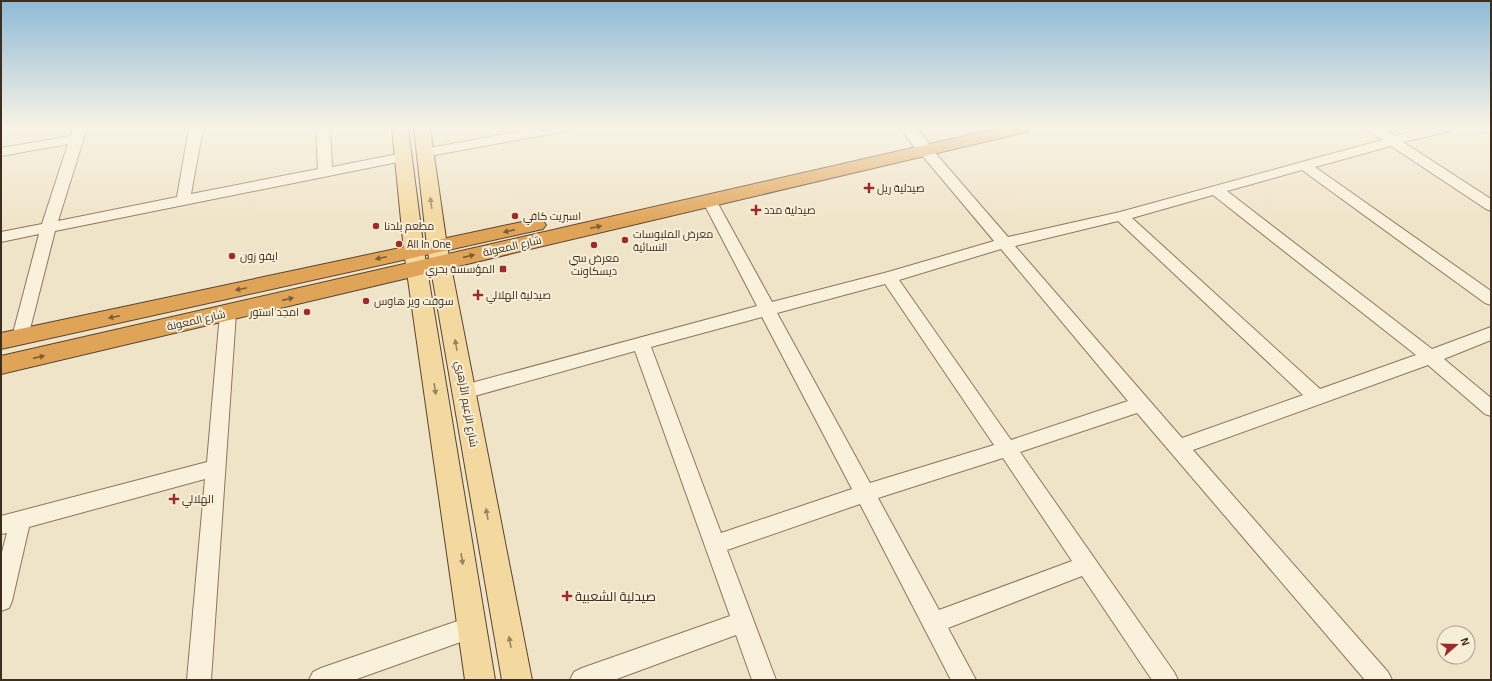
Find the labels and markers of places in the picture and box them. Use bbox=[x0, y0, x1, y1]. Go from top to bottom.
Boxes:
place label: صيدلية ريل bbox=[877, 178, 925, 198]
marker: صيدلية ريل bbox=[864, 183, 874, 193]
place label: صيدلية مدد bbox=[764, 200, 815, 220]
marker: صيدلية مدد bbox=[751, 205, 761, 215]
place label: اسبريت كافي bbox=[523, 206, 581, 226]
marker: اسبريت كافي bbox=[510, 211, 520, 221]
place label: مطعم بلدنا bbox=[384, 216, 434, 236]
marker: مطعم بلدنا bbox=[371, 221, 381, 231]
place label: معرض الملبوسات النسائية bbox=[633, 224, 713, 257]
place label: All In One bbox=[407, 234, 451, 254]
marker: معرض الملبوسات النسائية bbox=[620, 235, 630, 245]
marker: All In One bbox=[394, 239, 404, 249]
marker: معرض سي ديسكاونت bbox=[589, 240, 599, 250]
place label: ايفو زون bbox=[240, 246, 278, 266]
place label: معرض سي ديسكاونت bbox=[569, 248, 619, 281]
marker: ايفو زون bbox=[227, 251, 237, 261]
place label: المؤسسة بحري bbox=[425, 259, 495, 279]
marker: المؤسسة بحري bbox=[498, 264, 508, 274]
place label: صيدلية الهلالي bbox=[486, 285, 551, 305]
marker: صيدلية الهلالي bbox=[473, 290, 483, 300]
place label: سوفت وير هاوس bbox=[374, 291, 454, 311]
marker: سوفت وير هاوس bbox=[361, 296, 371, 306]
place label: امجد استور bbox=[249, 302, 299, 322]
marker: امجد استور bbox=[302, 307, 312, 317]
place label: الهلالي bbox=[182, 489, 214, 509]
marker: الهلالي bbox=[169, 494, 179, 504]
place label: صيدلية الشعبية bbox=[575, 584, 656, 608]
marker: صيدلية الشعبية bbox=[562, 591, 572, 601]

